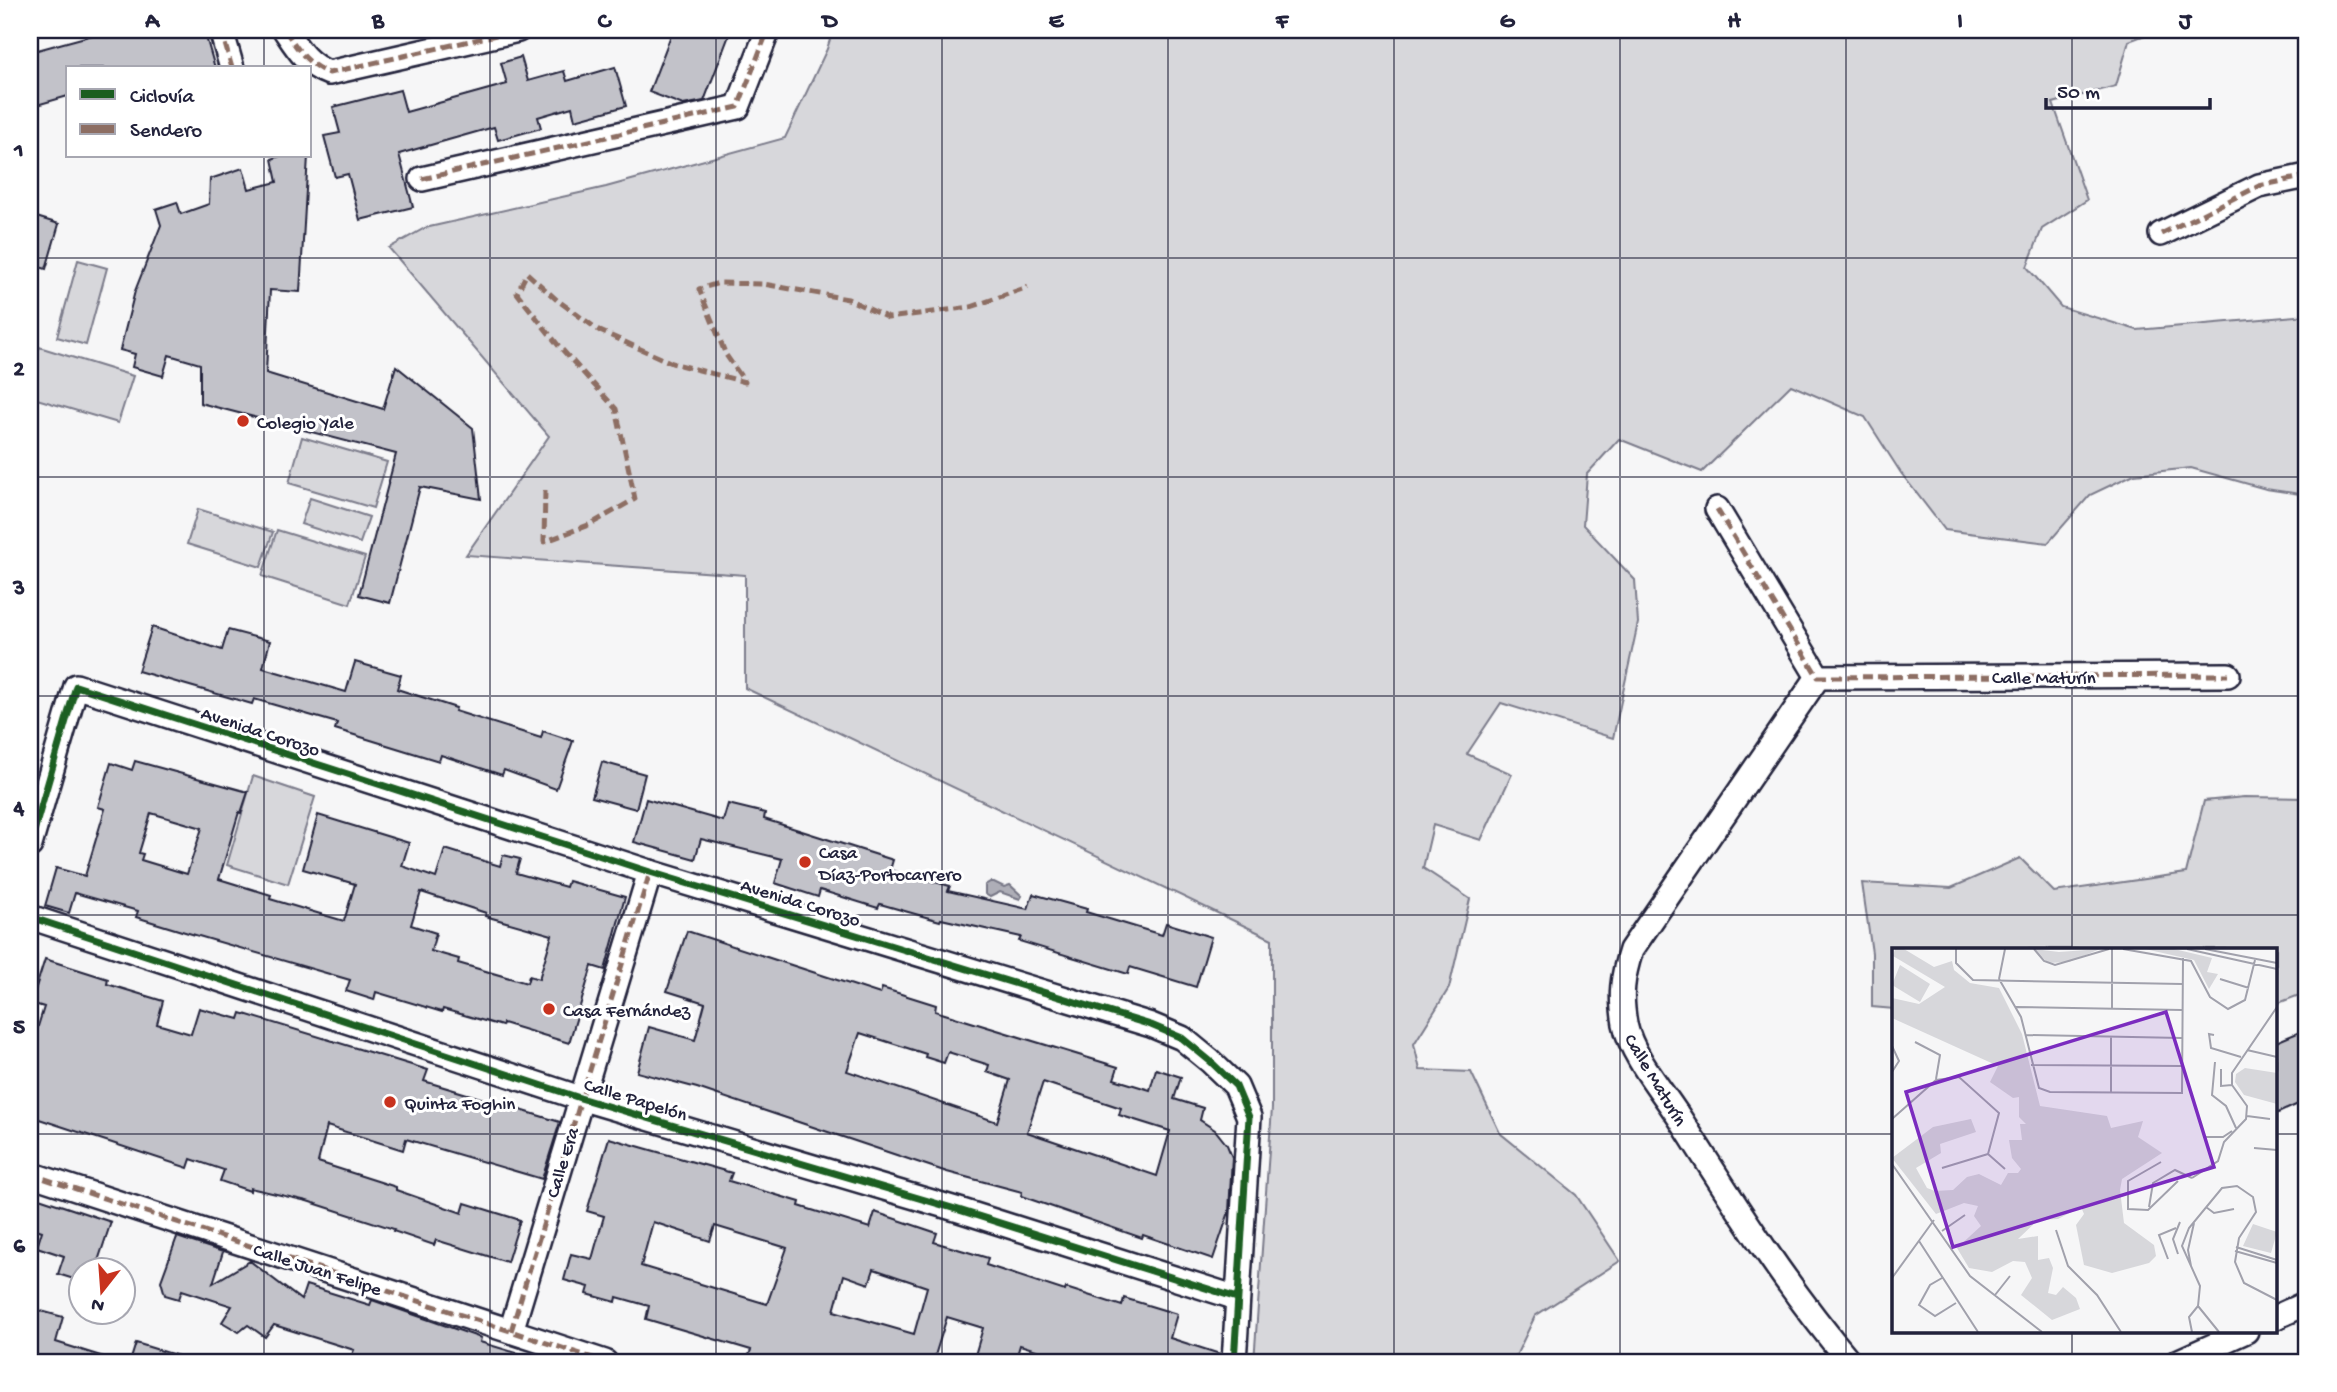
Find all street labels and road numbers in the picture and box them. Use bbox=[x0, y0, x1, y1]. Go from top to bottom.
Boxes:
street label: Calle Maturín bbox=[1992, 668, 2096, 691]
street label: Avenida Corozo bbox=[198, 703, 322, 763]
street label: Avenida Corozo bbox=[737, 875, 863, 933]
street label: Calle Maturín bbox=[1617, 1030, 1691, 1131]
street label: Calle Papelón bbox=[581, 1075, 689, 1128]
street label: Calle Era bbox=[543, 1124, 586, 1201]
street label: Calle Juan Felipe bbox=[250, 1240, 384, 1303]

